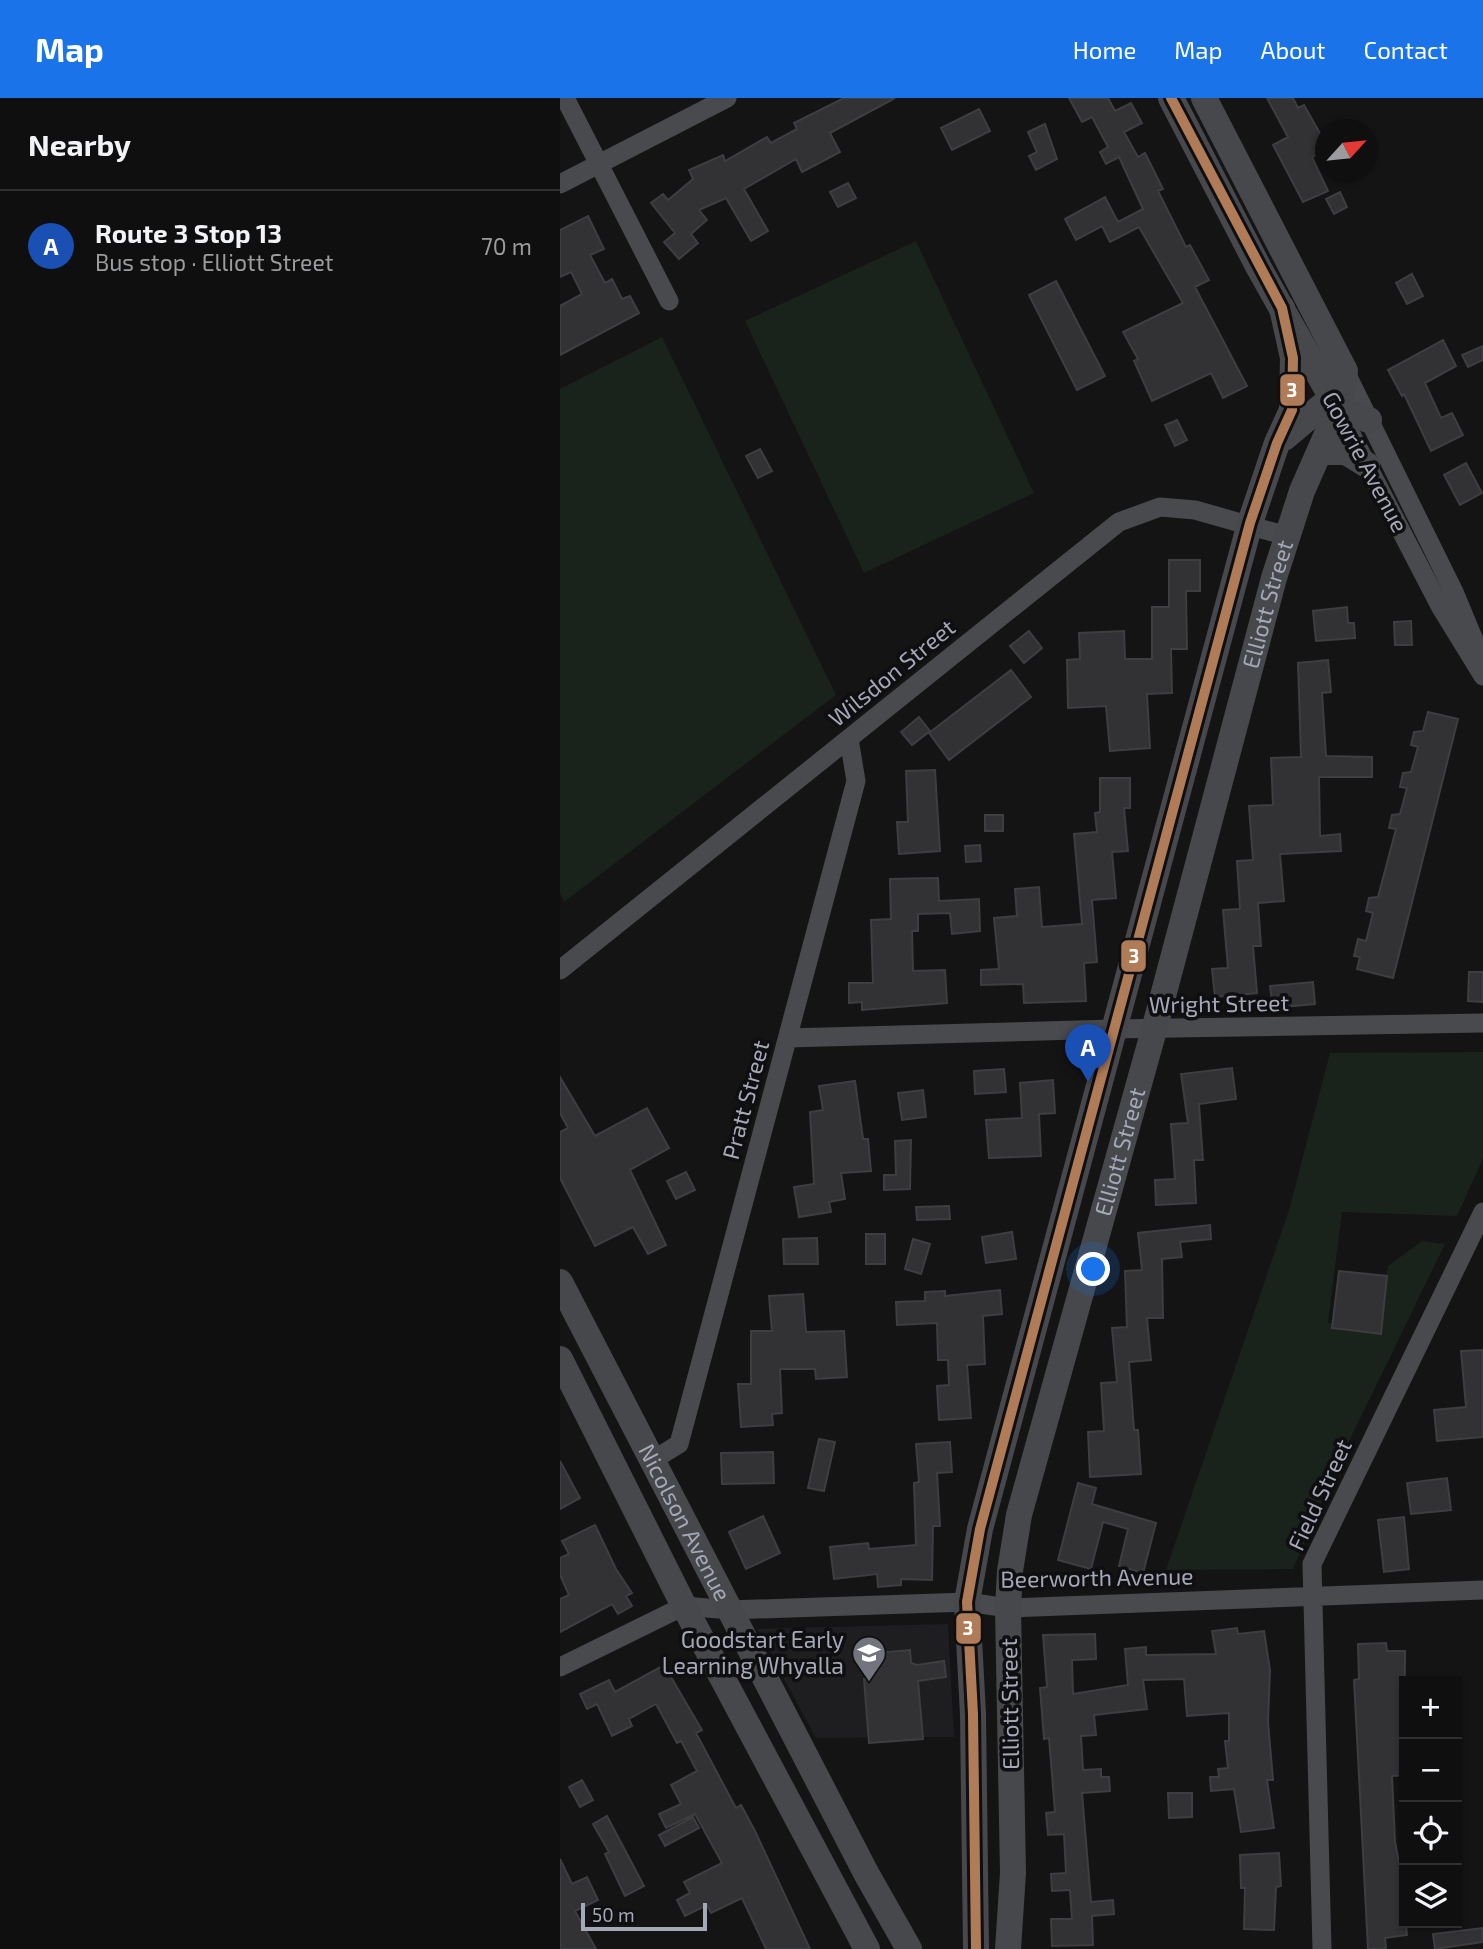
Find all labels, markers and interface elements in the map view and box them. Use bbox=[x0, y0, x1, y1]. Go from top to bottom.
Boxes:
text: Map bbox=[35, 29, 104, 69]
text: Home bbox=[1073, 35, 1136, 64]
text: Map bbox=[1174, 35, 1222, 64]
text: About bbox=[1260, 35, 1326, 64]
text: Contact bbox=[1364, 35, 1448, 64]
north arrow bbox=[1315, 119, 1378, 182]
text: Nearby bbox=[28, 126, 131, 162]
text: Route 3 Stop 13 bbox=[95, 217, 282, 248]
text: A bbox=[43, 232, 59, 260]
text: 70 m bbox=[481, 232, 532, 260]
text: Bus stop · Elliott Street bbox=[95, 248, 334, 276]
line badge: 3 bbox=[1279, 373, 1306, 407]
text: 3 bbox=[1287, 378, 1297, 401]
street label: Gowrie Avenue bbox=[1317, 386, 1415, 537]
street label: Elliott Street bbox=[1236, 536, 1298, 671]
street label: Wilsdon Street bbox=[822, 613, 960, 732]
line badge: 3 bbox=[1120, 939, 1147, 973]
text: 3 bbox=[1129, 944, 1139, 967]
street label: Wright Street bbox=[1149, 988, 1290, 1018]
pin: A bbox=[1065, 1024, 1111, 1082]
street label: Pratt Street bbox=[716, 1037, 774, 1162]
street label: Elliott Street bbox=[1088, 1084, 1150, 1219]
your location bbox=[1076, 1252, 1110, 1286]
street label: Field Street bbox=[1281, 1434, 1357, 1555]
street label: Nicolson Avenue bbox=[633, 1439, 738, 1605]
street label: Beerworth Avenue bbox=[1000, 1561, 1194, 1593]
line badge: 3 bbox=[955, 1612, 982, 1645]
text: 3 bbox=[963, 1616, 973, 1639]
place label: Goodstart Early Learning Whyalla bbox=[662, 1625, 844, 1679]
school or university icon: Goodstart Early Learning Whyalla bbox=[850, 1634, 888, 1683]
street label: Elliott Street bbox=[994, 1638, 1024, 1770]
map controls bbox=[1399, 1676, 1462, 1928]
button: + bbox=[1399, 1676, 1462, 1739]
button: − bbox=[1399, 1739, 1462, 1802]
button: locate bbox=[1399, 1802, 1462, 1865]
button: layers bbox=[1399, 1865, 1462, 1928]
scale bar bbox=[581, 1900, 707, 1932]
text: 50 m bbox=[592, 1903, 635, 1926]

